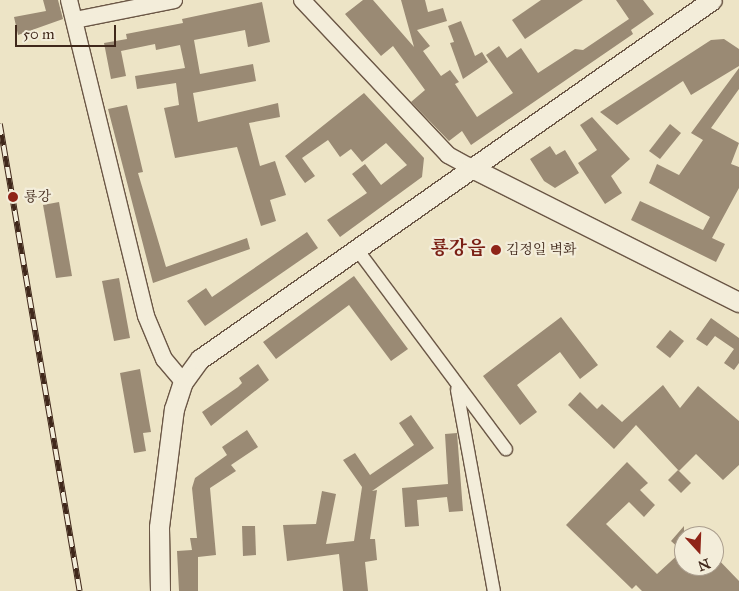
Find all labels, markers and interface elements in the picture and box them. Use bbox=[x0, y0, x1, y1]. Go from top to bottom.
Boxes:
scale bar bbox=[18, 15, 119, 47]
text: 50 m bbox=[23, 25, 55, 43]
place label: 룡강 bbox=[24, 189, 51, 205]
marker: 룡강 bbox=[6, 190, 20, 204]
district label: 룡강읍 bbox=[430, 237, 486, 259]
place label: 김정일 벽화 bbox=[506, 242, 577, 258]
marker: 김정일 벽화 bbox=[490, 244, 502, 256]
north arrow bbox=[674, 526, 724, 576]
text: N bbox=[695, 555, 712, 575]

